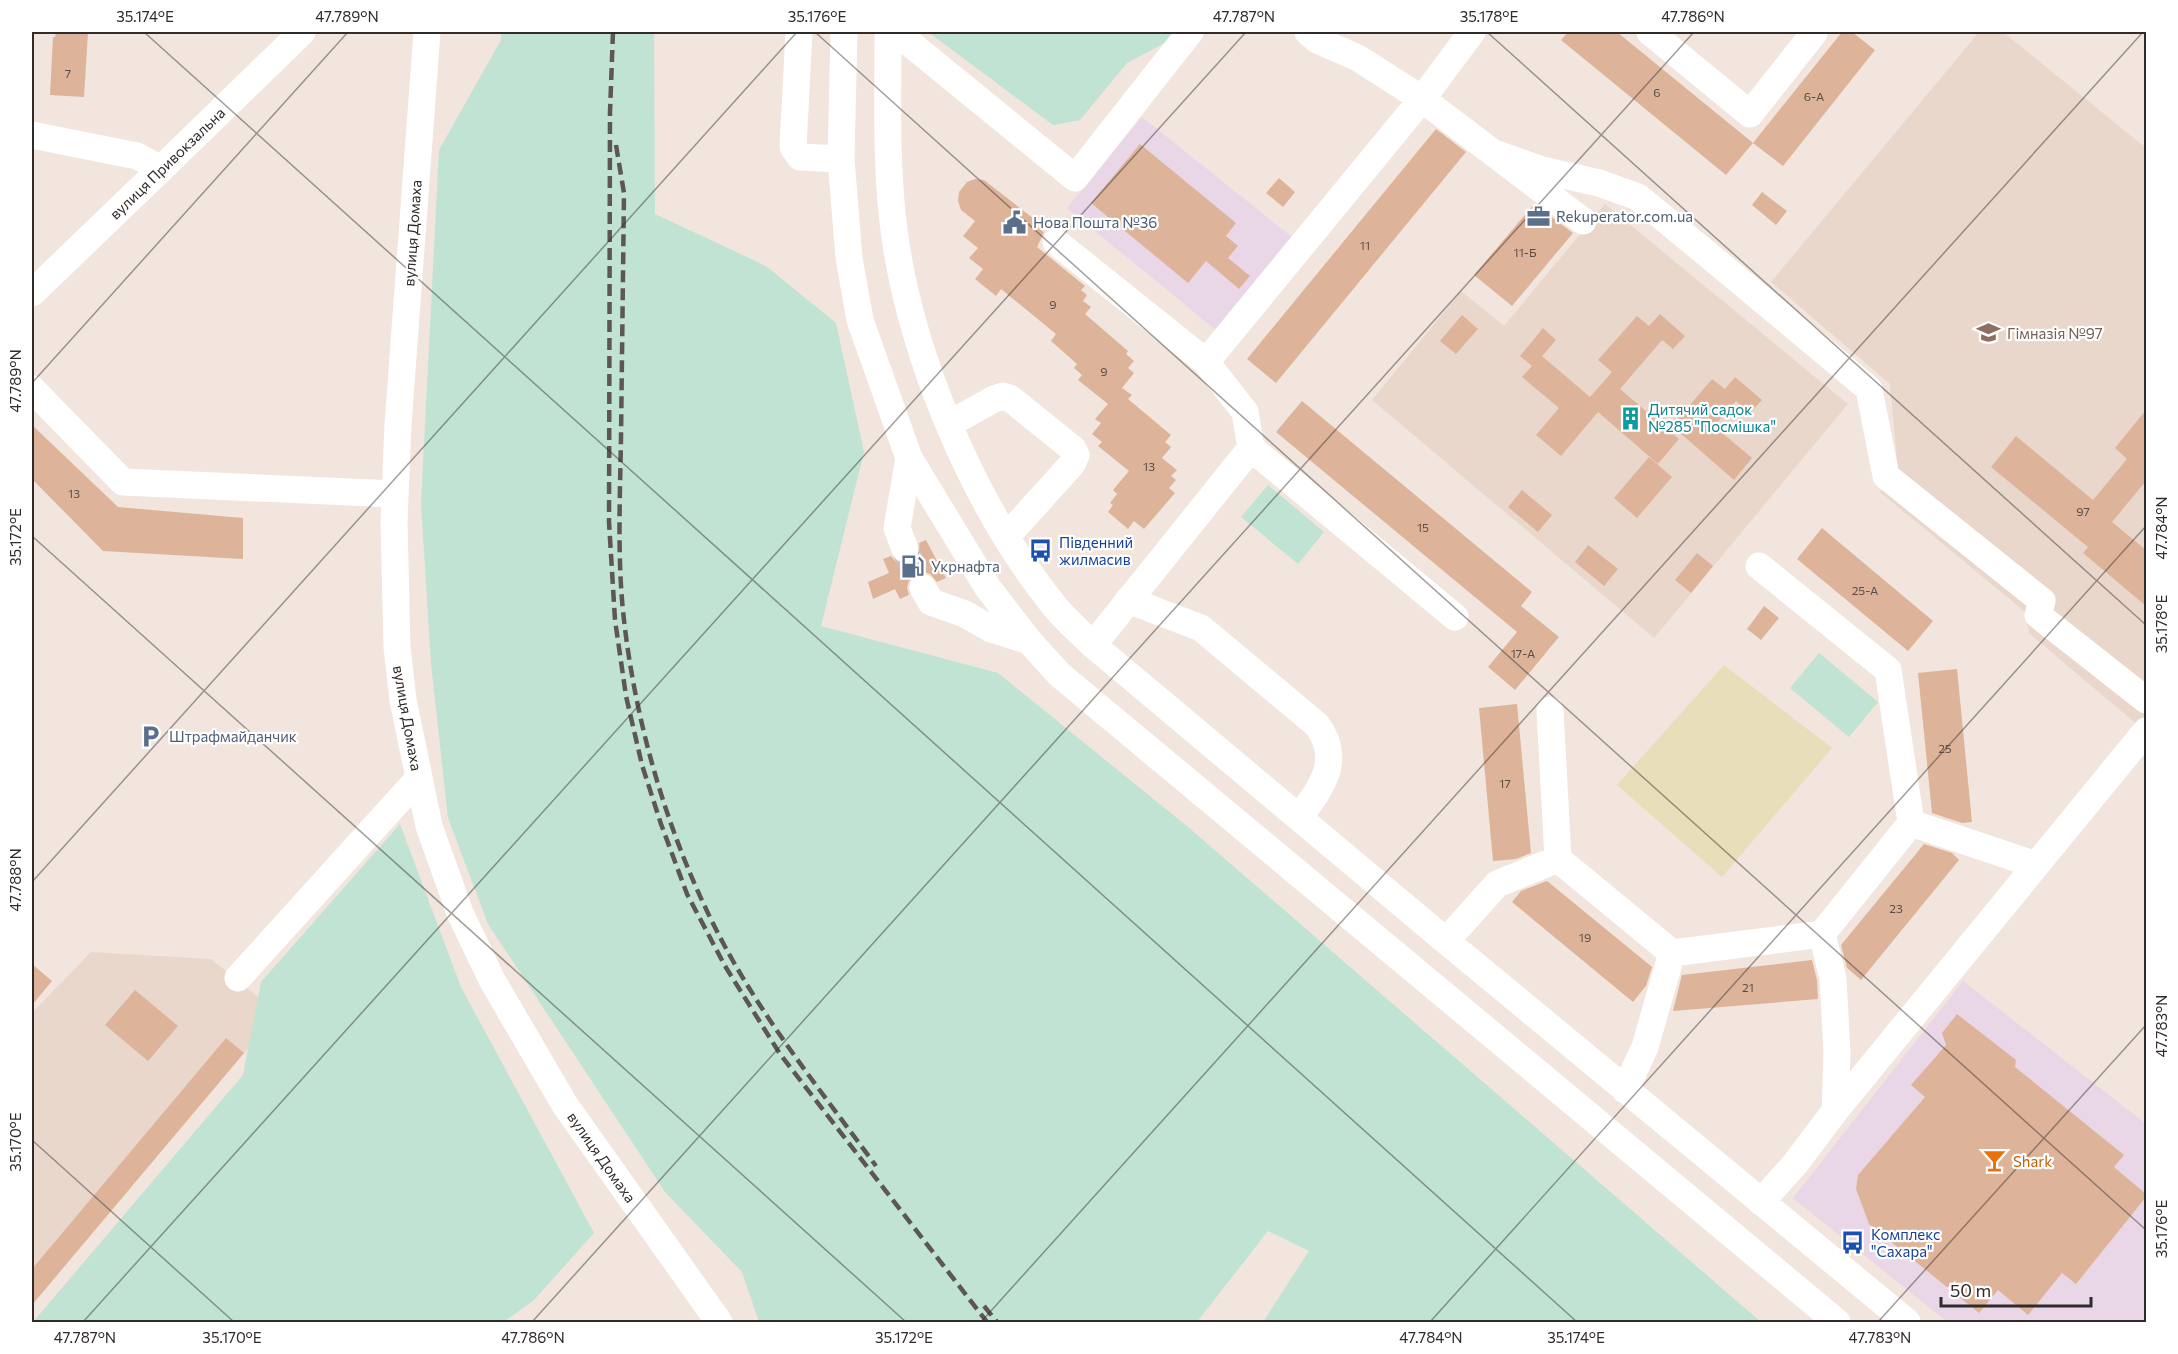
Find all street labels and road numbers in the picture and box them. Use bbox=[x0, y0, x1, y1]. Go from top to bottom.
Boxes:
street label: вулиця Привокзальна bbox=[106, 103, 228, 223]
street label: вулиця Домаха bbox=[399, 179, 425, 287]
street label: вулиця Домаха bbox=[390, 664, 426, 772]
street label: вулиця Домаха bbox=[564, 1108, 640, 1206]

